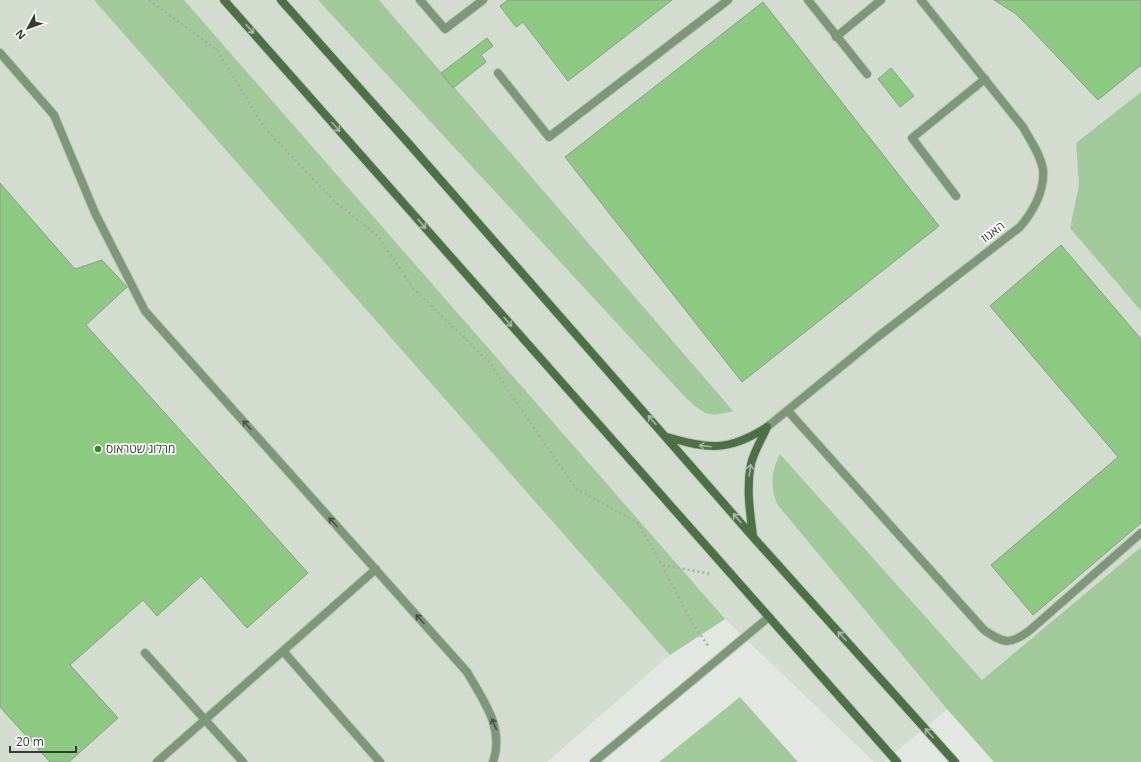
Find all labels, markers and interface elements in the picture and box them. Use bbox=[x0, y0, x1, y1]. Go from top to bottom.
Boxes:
north arrow bbox=[8, 8, 48, 48]
one-way arrow bbox=[245, 24, 255, 34]
text: N bbox=[11, 27, 29, 43]
one-way arrow bbox=[331, 121, 340, 131]
street label: האגוז bbox=[977, 217, 1008, 246]
one-way arrow bbox=[417, 219, 427, 229]
one-way arrow bbox=[503, 316, 512, 326]
one-way arrow bbox=[647, 414, 656, 425]
one-way arrow bbox=[242, 420, 252, 430]
place label: מרלוג שטראוס bbox=[106, 440, 176, 457]
one-way arrow bbox=[699, 442, 712, 450]
marker: מרלוג שטראוס bbox=[93, 444, 103, 454]
one-way arrow bbox=[746, 464, 754, 477]
one-way arrow bbox=[732, 513, 741, 523]
one-way arrow bbox=[329, 517, 338, 527]
one-way arrow bbox=[415, 614, 425, 624]
one-way arrow bbox=[838, 630, 847, 641]
one-way arrow bbox=[490, 719, 497, 731]
scale bar bbox=[10, 728, 76, 754]
one-way arrow bbox=[925, 728, 934, 738]
text: 20 m bbox=[16, 733, 44, 750]

